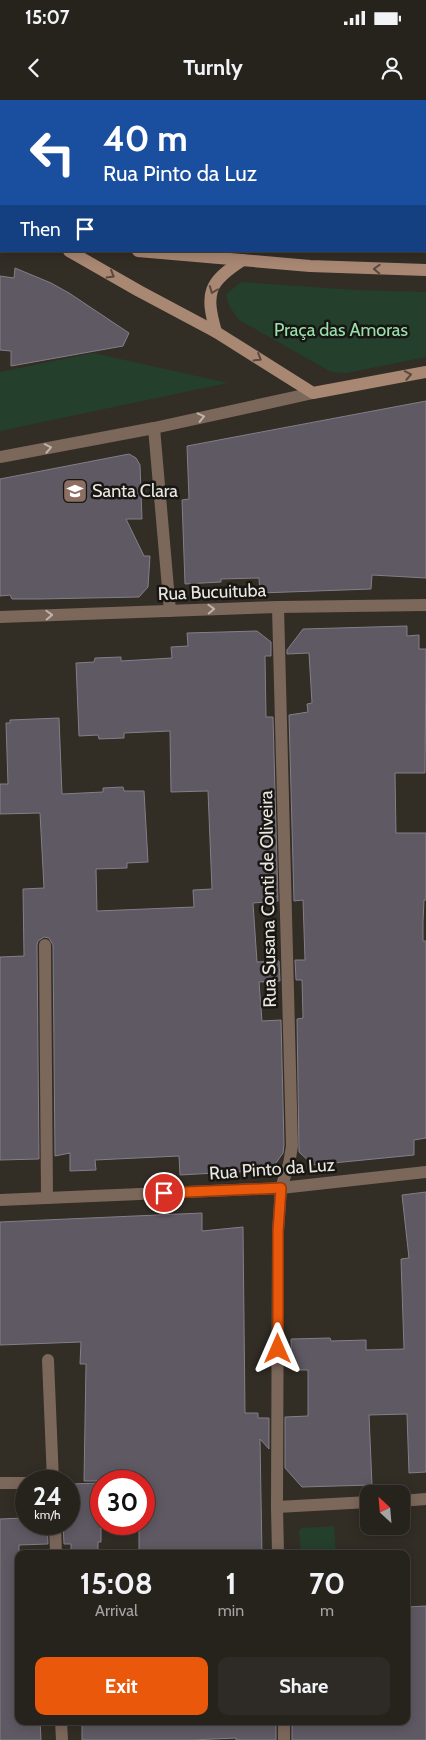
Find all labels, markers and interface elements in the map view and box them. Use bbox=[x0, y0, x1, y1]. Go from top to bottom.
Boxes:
text: 15:07 bbox=[25, 6, 70, 29]
icon: back bbox=[20, 54, 48, 82]
text: Turnly bbox=[183, 54, 243, 81]
icon: person bbox=[378, 54, 406, 82]
text: 40 m bbox=[103, 117, 188, 160]
icon: left bbox=[20, 120, 85, 185]
text: Rua Pinto da Luz bbox=[103, 160, 257, 187]
icon: arrive bbox=[71, 215, 99, 243]
text: Then bbox=[20, 218, 61, 241]
one-way arrow bbox=[373, 263, 381, 274]
one-way arrow bbox=[106, 269, 115, 279]
one-way arrow bbox=[209, 285, 219, 294]
park label: Praça das Amoras bbox=[274, 319, 408, 341]
one-way arrow bbox=[252, 352, 261, 361]
one-way arrow bbox=[404, 370, 413, 381]
one-way arrow bbox=[197, 412, 206, 423]
one-way arrow bbox=[44, 443, 52, 453]
school or university icon: Santa Clara bbox=[62, 478, 88, 504]
place label: Santa Clara bbox=[92, 480, 178, 502]
street label: Rua Bucuituba bbox=[157, 579, 267, 605]
one-way arrow bbox=[207, 604, 215, 615]
one-way arrow bbox=[45, 610, 53, 620]
street label: Rua Susana Conti de Oliveira bbox=[255, 790, 281, 1008]
street label: Rua Pinto da Luz bbox=[208, 1154, 336, 1184]
pin bbox=[143, 1172, 185, 1214]
icon: arrive bbox=[150, 1179, 178, 1207]
position arrow bbox=[251, 1322, 303, 1374]
speed limit sign: 30 bbox=[90, 1470, 155, 1535]
text: 24 bbox=[33, 1481, 62, 1511]
north arrow bbox=[360, 1485, 410, 1535]
map controls bbox=[360, 1485, 410, 1535]
text: km/h bbox=[34, 1507, 61, 1522]
text: 15:08 bbox=[80, 1565, 153, 1602]
text: 1 bbox=[225, 1565, 236, 1602]
text: 70 bbox=[309, 1565, 345, 1602]
text: Arrival bbox=[95, 1601, 138, 1620]
text: min bbox=[218, 1601, 244, 1620]
text: m bbox=[320, 1601, 334, 1620]
button: Exit bbox=[35, 1657, 208, 1715]
button: Share bbox=[218, 1657, 390, 1715]

